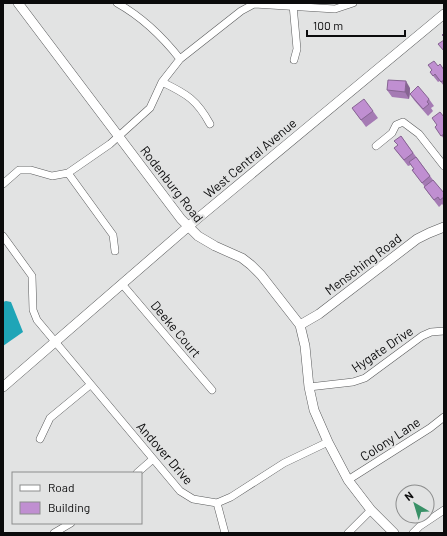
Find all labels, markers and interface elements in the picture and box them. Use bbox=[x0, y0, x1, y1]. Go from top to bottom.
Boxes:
scale bar bbox=[307, 12, 405, 38]
text: 100 m bbox=[313, 18, 343, 32]
street label: West Central Avenue bbox=[200, 115, 300, 201]
street label: Rodenburg Road bbox=[137, 142, 207, 226]
street label: Mensching Road bbox=[321, 230, 405, 298]
street label: Deeke Court bbox=[148, 297, 204, 361]
street label: Hygate Drive bbox=[348, 323, 416, 375]
street label: Colony Lane bbox=[357, 414, 423, 464]
street label: Andover Drive bbox=[133, 418, 197, 488]
legend bbox=[12, 472, 142, 524]
text: Road bbox=[48, 480, 75, 494]
north arrow bbox=[395, 484, 435, 524]
text: N bbox=[402, 488, 415, 503]
text: Building bbox=[48, 500, 90, 514]

